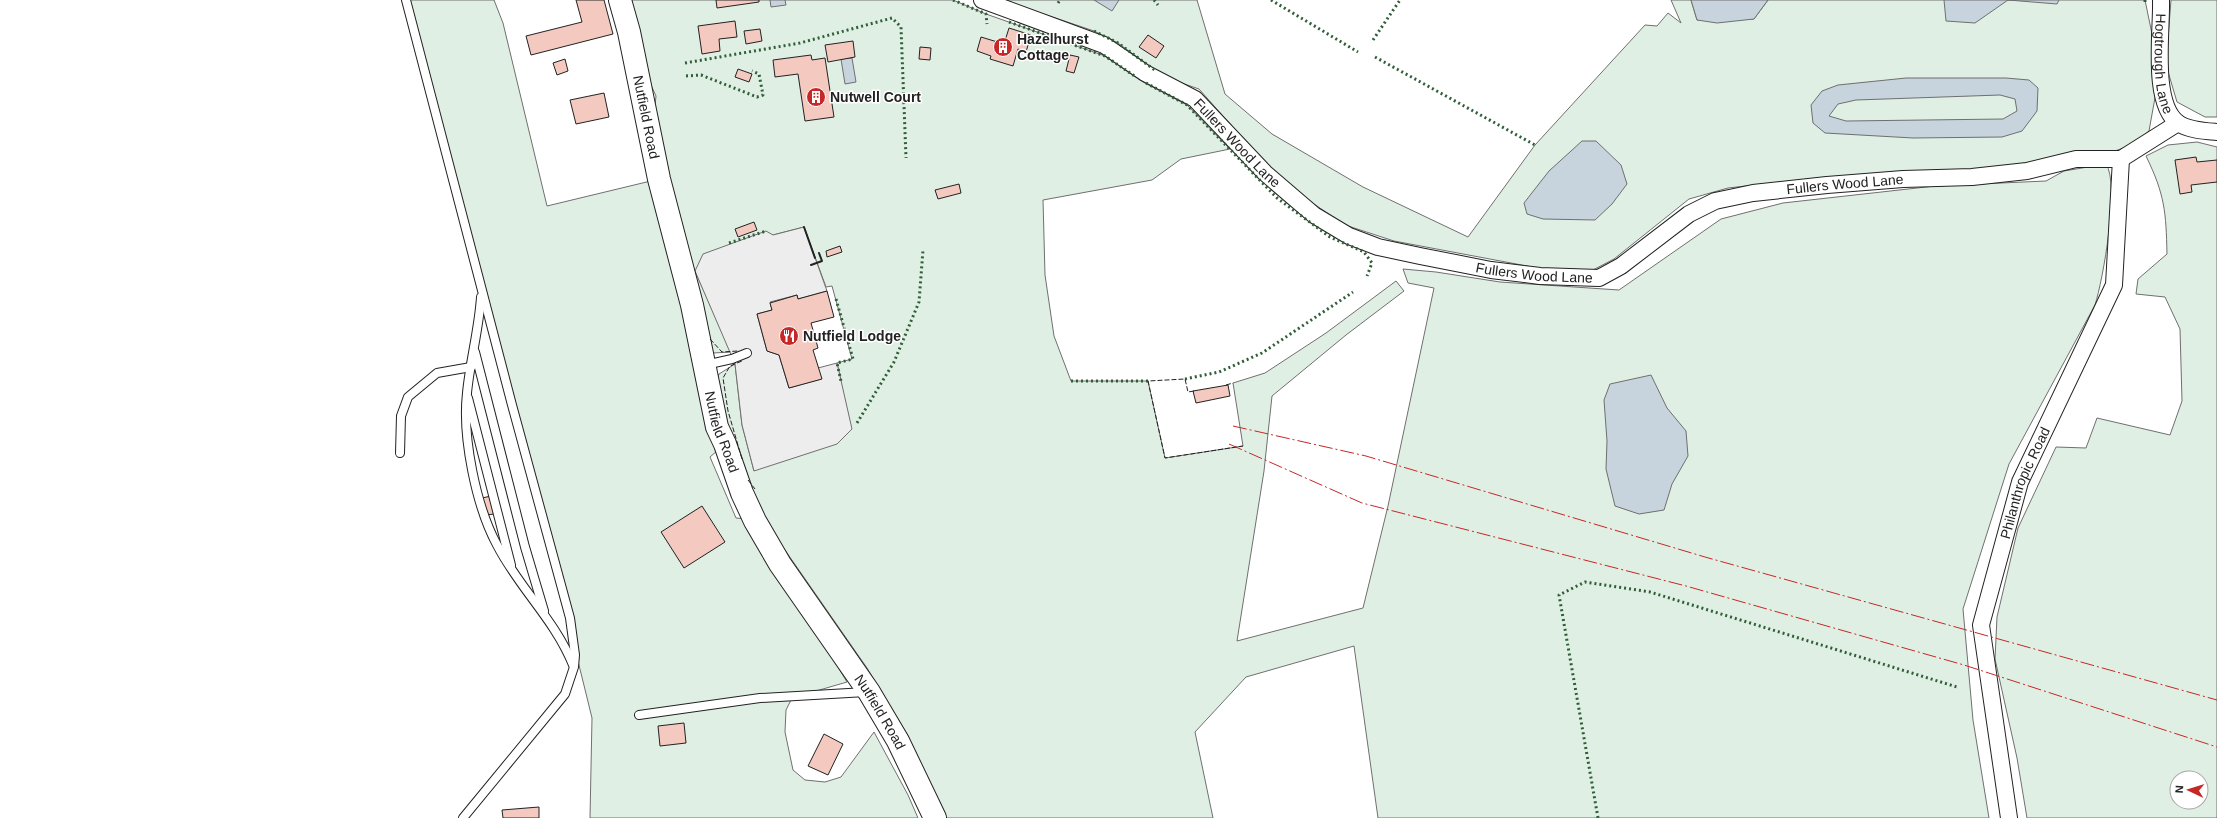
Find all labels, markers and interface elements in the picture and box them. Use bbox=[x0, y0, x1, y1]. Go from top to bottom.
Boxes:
street label: Hogtrough Lane bbox=[2152, 13, 2177, 117]
place label: Hazelhurst Cottage bbox=[1017, 31, 1089, 63]
building icon: Hazelhurst Cottage bbox=[992, 36, 1014, 58]
street label: Nutfield Road bbox=[630, 74, 663, 160]
building icon: Nutwell Court bbox=[805, 86, 827, 108]
place label: Nutwell Court bbox=[830, 89, 921, 105]
street label: Fullers Wood Lane bbox=[1191, 95, 1284, 191]
street label: Fullers Wood Lane bbox=[1786, 171, 1904, 197]
street label: Fullers Wood Lane bbox=[1474, 259, 1593, 286]
restaurant icon: Nutfield Lodge bbox=[778, 325, 800, 347]
place label: Nutfield Lodge bbox=[803, 328, 901, 344]
street label: Nutfield Road bbox=[702, 390, 742, 475]
street label: Philanthropic Road bbox=[1997, 424, 2053, 541]
street label: Nutfield Road bbox=[851, 671, 909, 752]
north arrow bbox=[2169, 770, 2209, 810]
text: N bbox=[2173, 785, 2185, 794]

